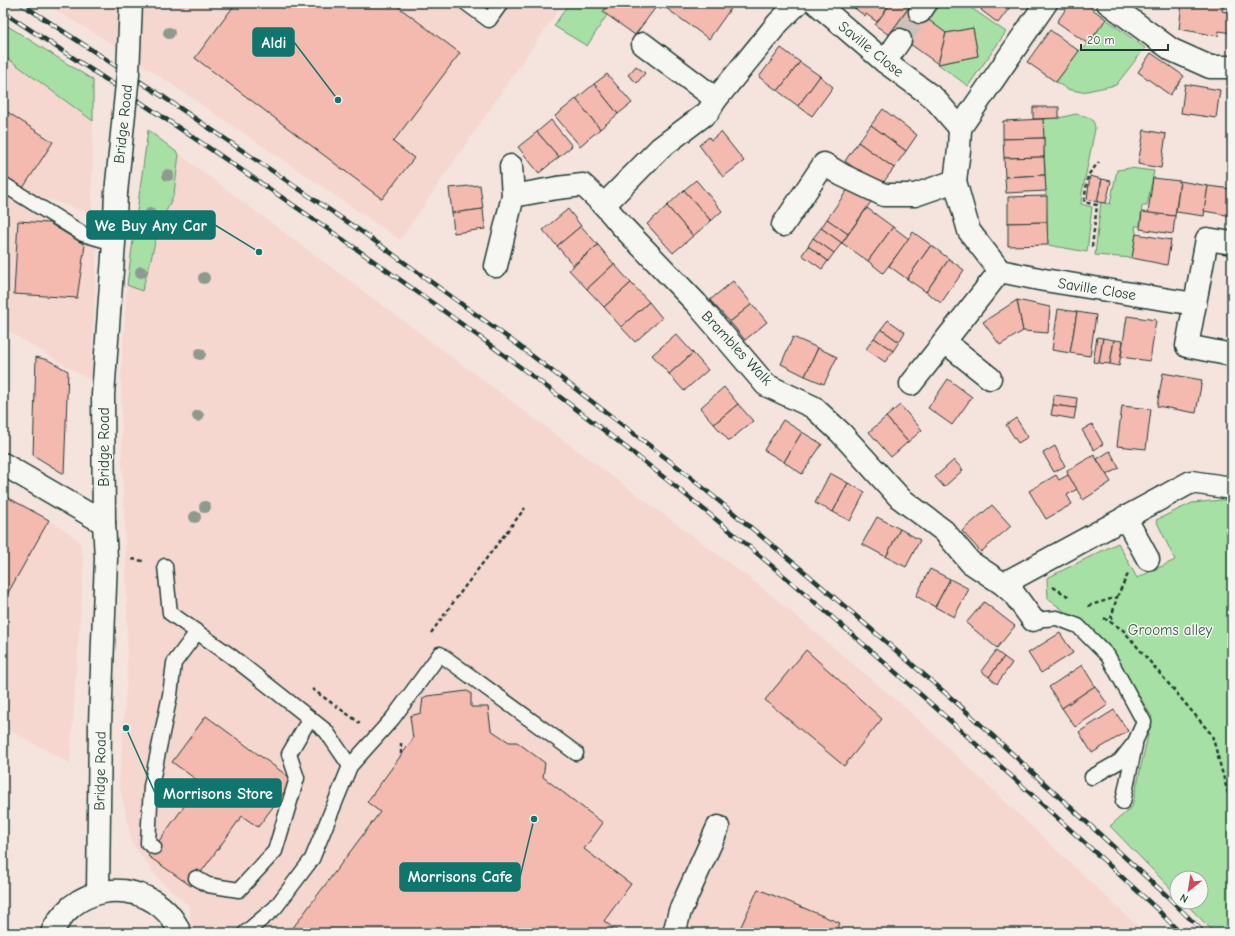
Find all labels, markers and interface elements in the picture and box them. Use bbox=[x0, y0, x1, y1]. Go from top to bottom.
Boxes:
street label: Saville Close bbox=[835, 17, 908, 81]
scale bar bbox=[1081, 26, 1168, 52]
callout: Aldi bbox=[253, 28, 294, 56]
text: 20 m bbox=[1087, 33, 1115, 47]
text: Aldi bbox=[262, 34, 286, 52]
street label: Bridge Road bbox=[110, 84, 136, 164]
callout: We Buy Any Car bbox=[87, 211, 215, 239]
text: We Buy Any Car bbox=[95, 217, 208, 235]
street label: Saville Close bbox=[1057, 274, 1138, 304]
street label: Brambles Walk bbox=[698, 307, 777, 390]
street label: Bridge Road bbox=[95, 407, 113, 487]
park label: Grooms alley bbox=[1128, 621, 1213, 639]
street label: Bridge Road bbox=[90, 731, 110, 811]
callout: Morrisons Store bbox=[155, 779, 281, 807]
text: Morrisons Store bbox=[163, 785, 273, 803]
callout: Morrisons Cafe bbox=[400, 863, 520, 891]
text: Morrisons Cafe bbox=[408, 868, 512, 886]
north arrow bbox=[1169, 870, 1209, 910]
text: N bbox=[1178, 891, 1191, 906]

